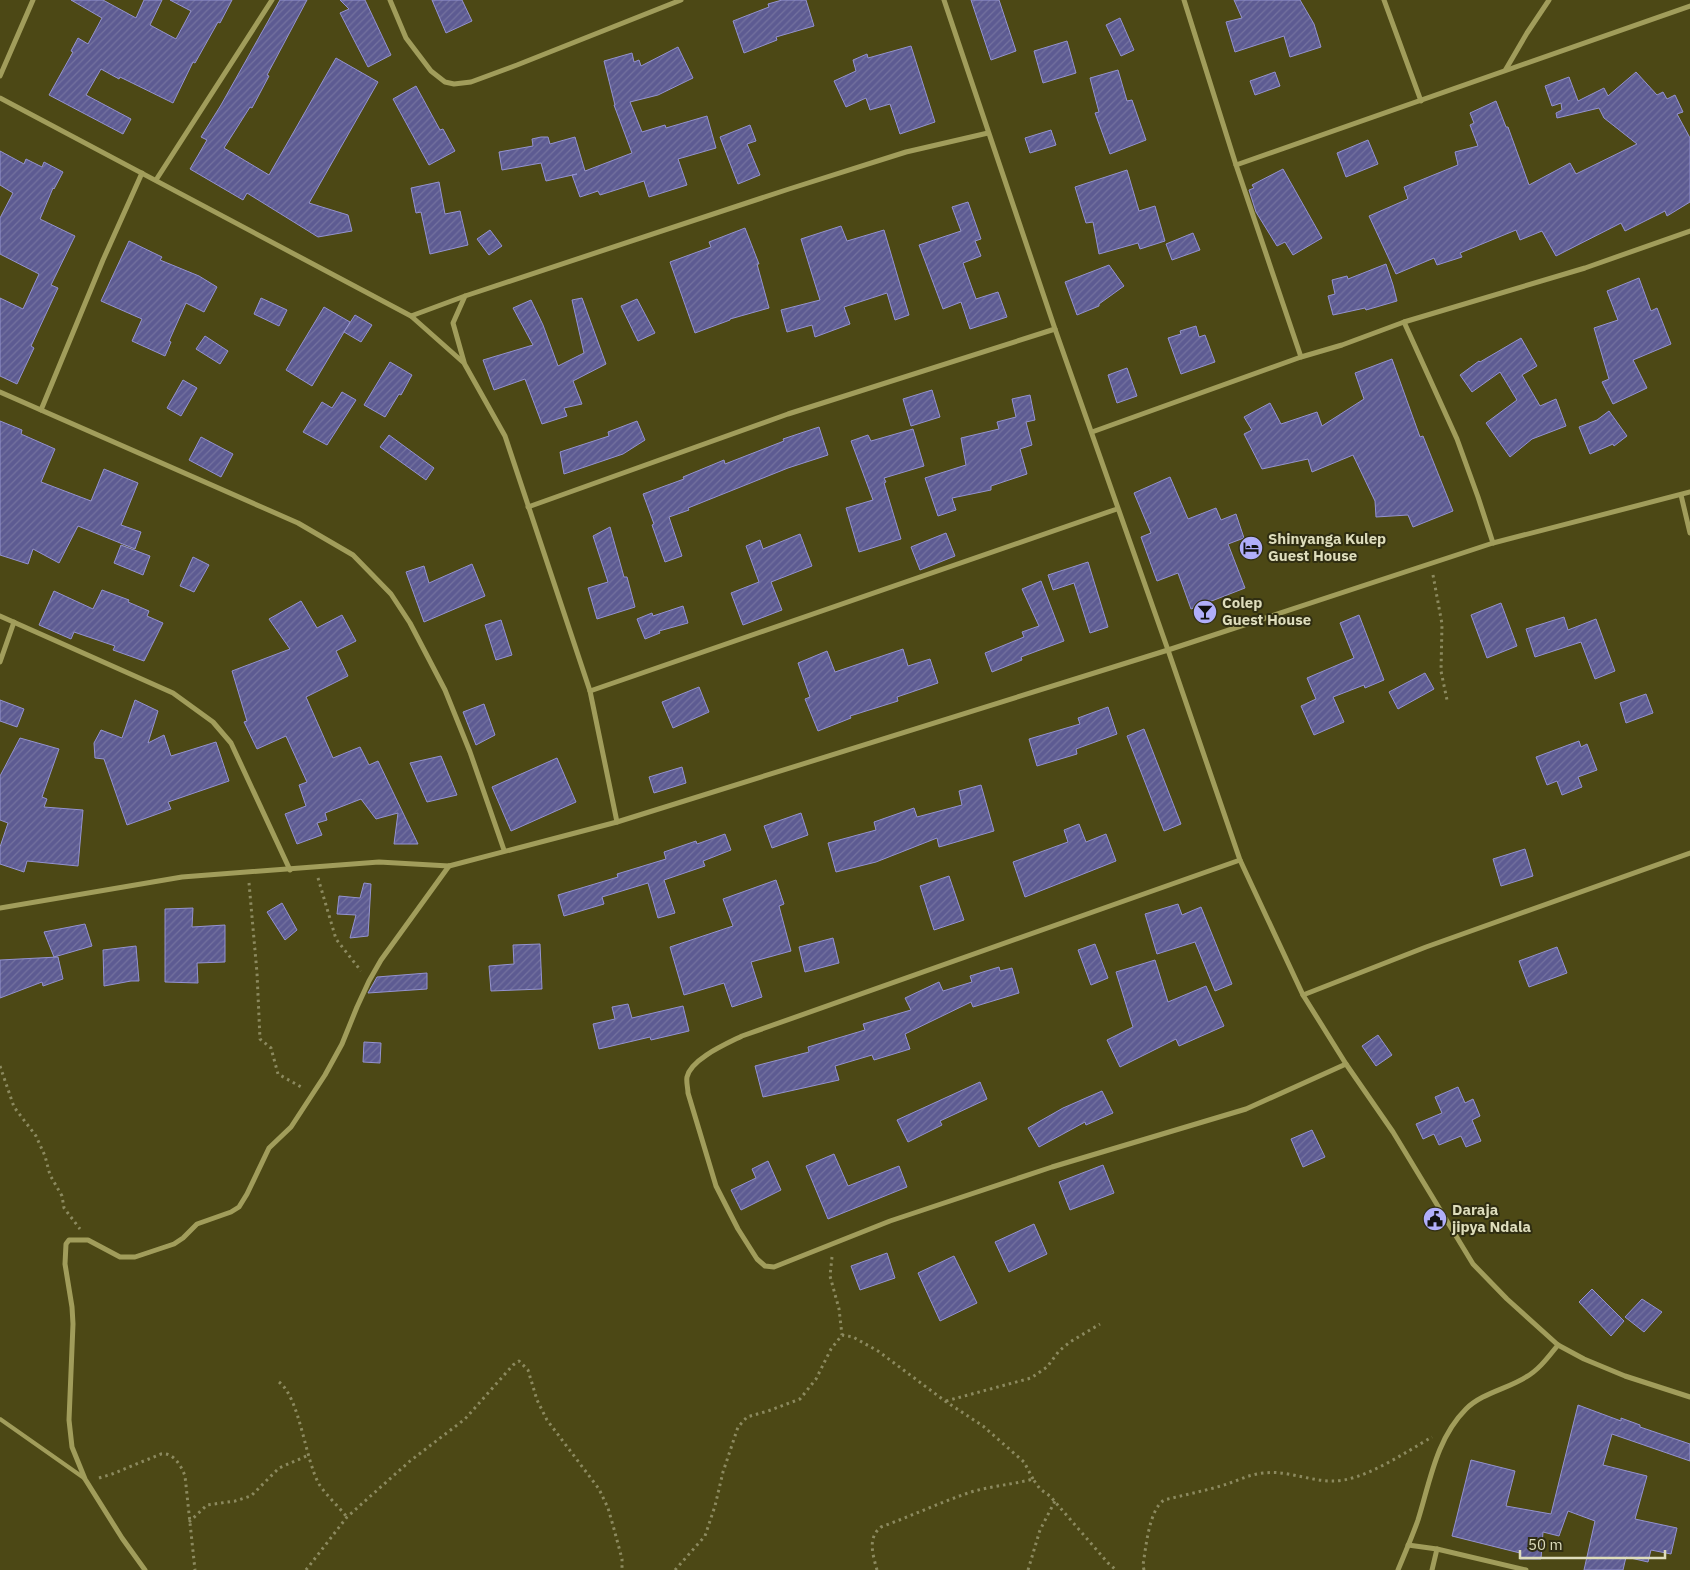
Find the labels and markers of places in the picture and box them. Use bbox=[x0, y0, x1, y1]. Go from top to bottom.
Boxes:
place label: Shinyanga Kulep Guest House bbox=[1268, 529, 1386, 565]
hotel icon: Shinyanga Kulep Guest House bbox=[1238, 535, 1264, 561]
place label: Colep Guest House bbox=[1222, 593, 1311, 629]
bar icon: Colep Guest House bbox=[1192, 599, 1218, 625]
place label: Daraja jipya Ndala bbox=[1451, 1200, 1531, 1236]
public building icon: Daraja jipya Ndala bbox=[1422, 1206, 1448, 1232]

